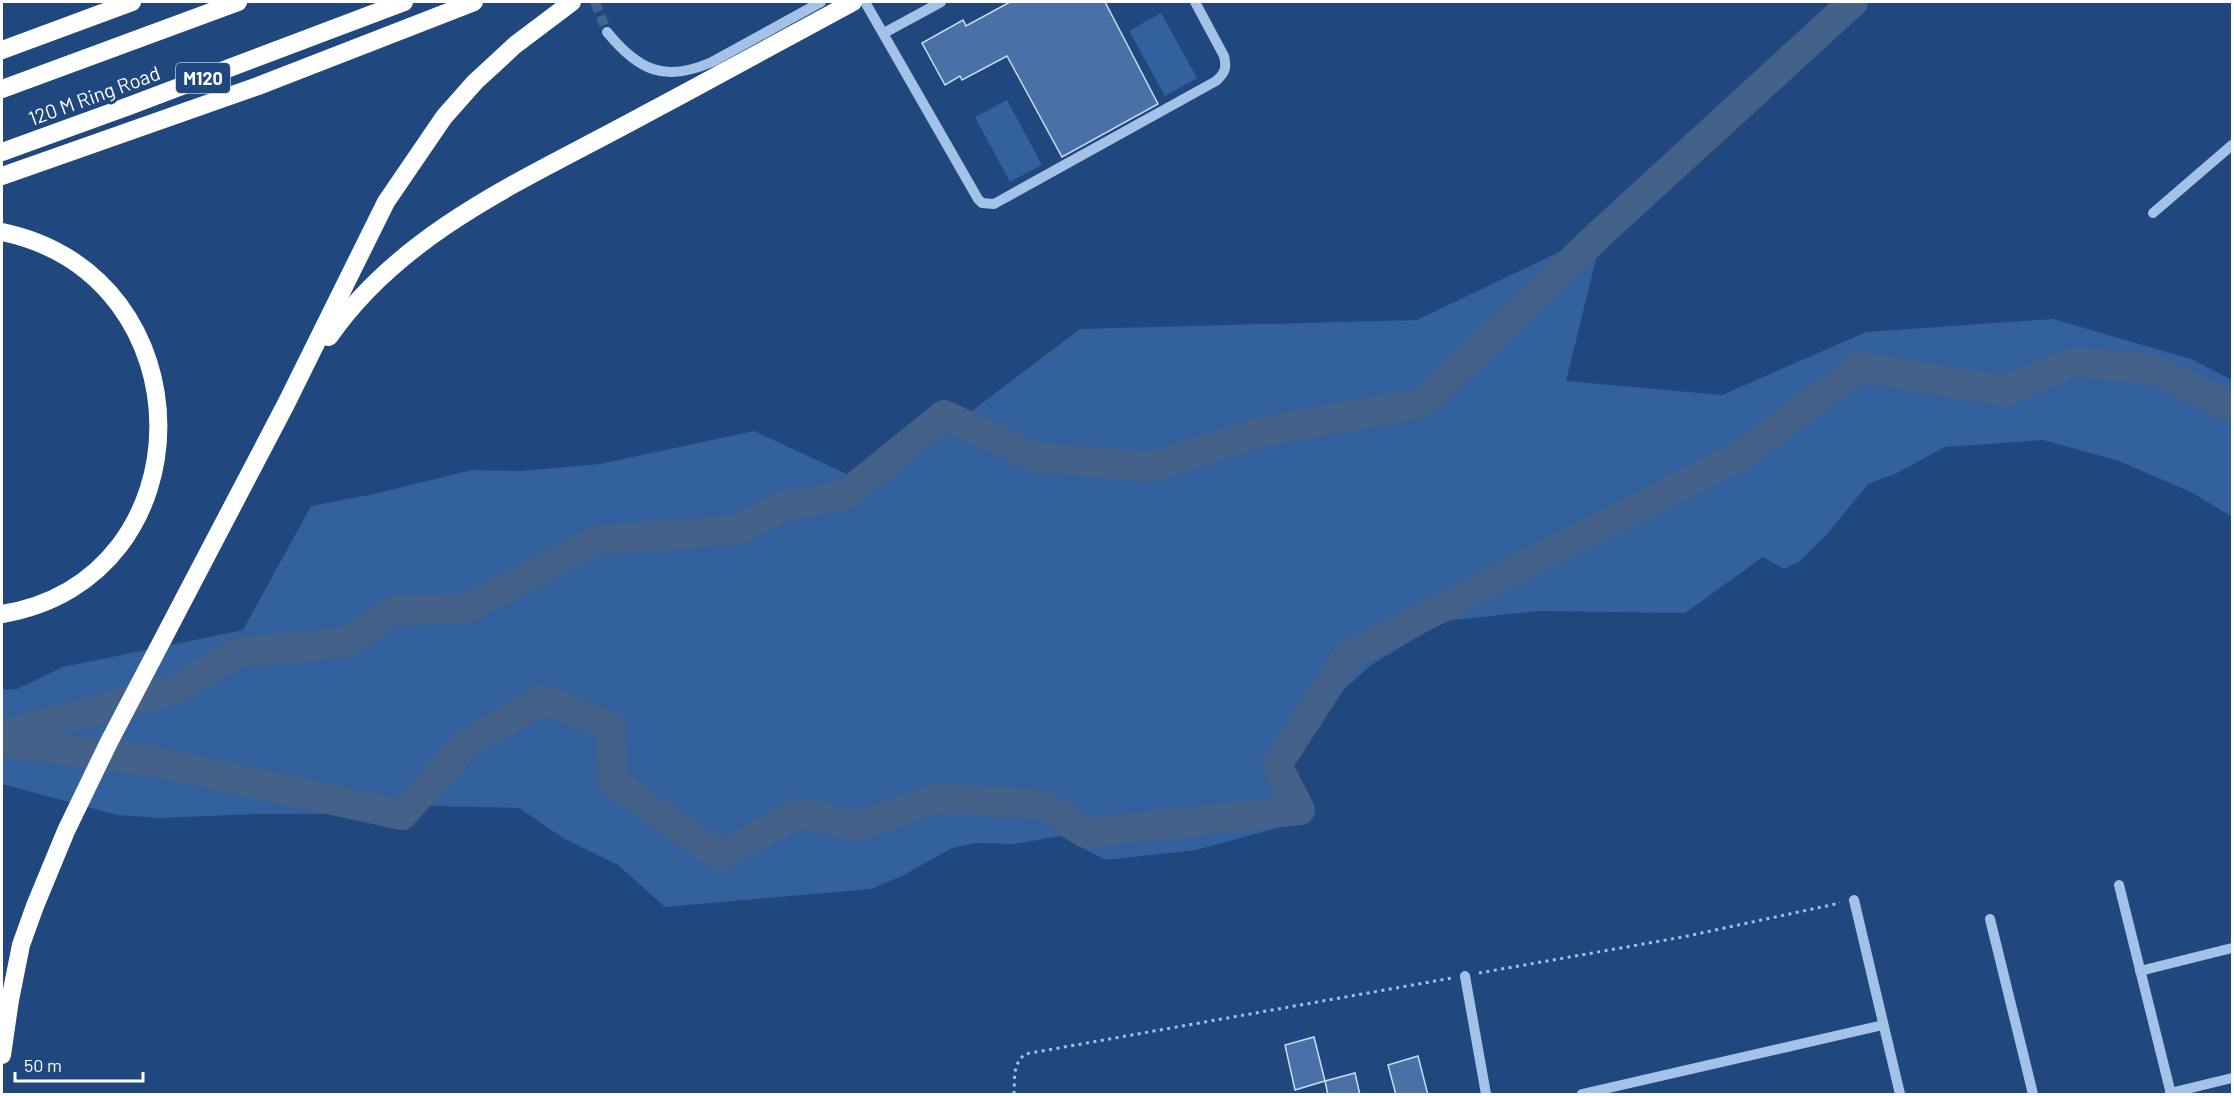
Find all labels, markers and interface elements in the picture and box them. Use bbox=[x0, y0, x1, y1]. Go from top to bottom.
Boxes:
street label: 120 M Ring Road bbox=[25, 60, 163, 130]
road number: M120 bbox=[176, 63, 230, 93]
scale bar bbox=[15, 1045, 142, 1083]
text: 50 m bbox=[24, 1054, 62, 1076]

